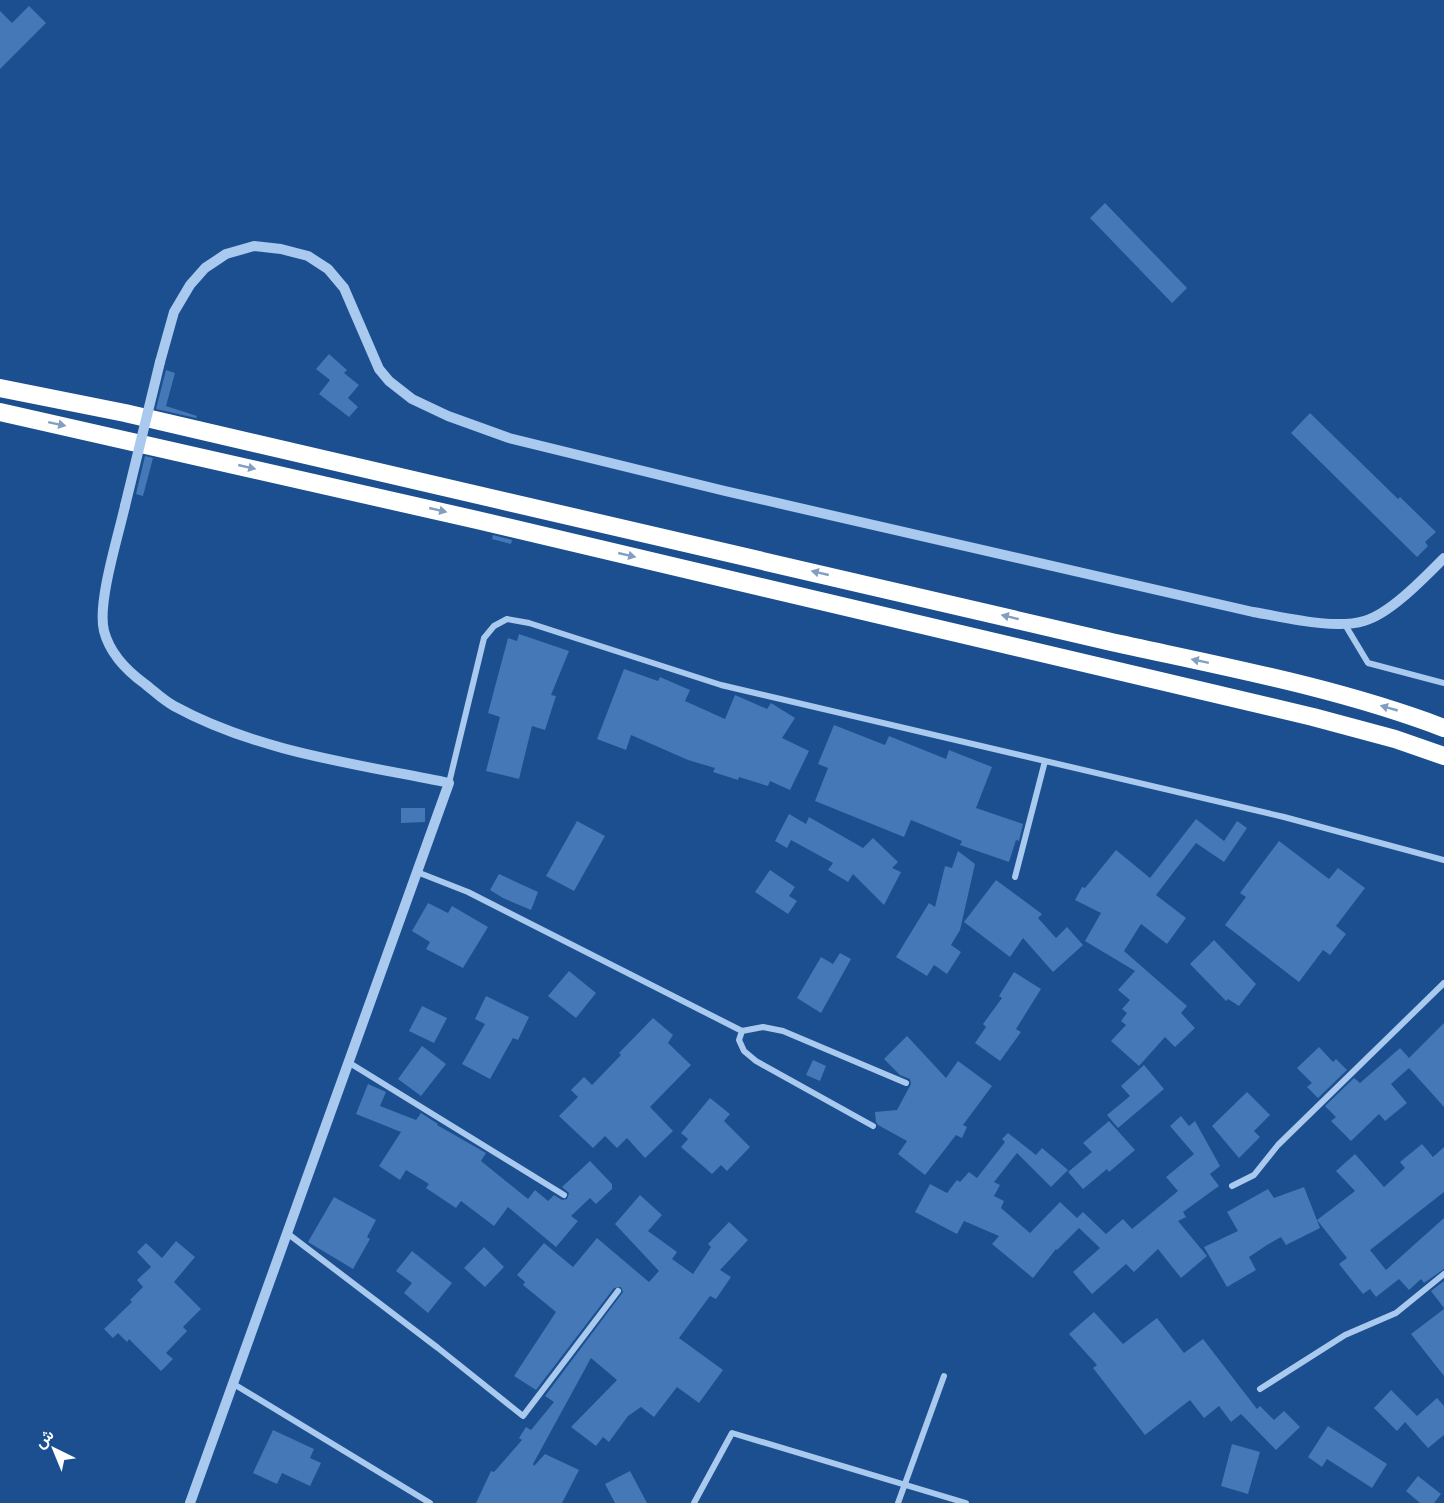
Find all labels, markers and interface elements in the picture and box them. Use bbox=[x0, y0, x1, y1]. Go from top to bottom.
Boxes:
one-way arrow bbox=[48, 420, 67, 429]
one-way arrow bbox=[238, 463, 257, 472]
one-way arrow bbox=[428, 506, 447, 516]
one-way arrow bbox=[618, 551, 637, 560]
one-way arrow bbox=[811, 568, 829, 578]
one-way arrow bbox=[1001, 612, 1019, 622]
one-way arrow bbox=[1190, 656, 1209, 665]
one-way arrow bbox=[1380, 703, 1398, 712]
north arrow bbox=[24, 1419, 84, 1479]
text: ش bbox=[30, 1424, 59, 1453]

